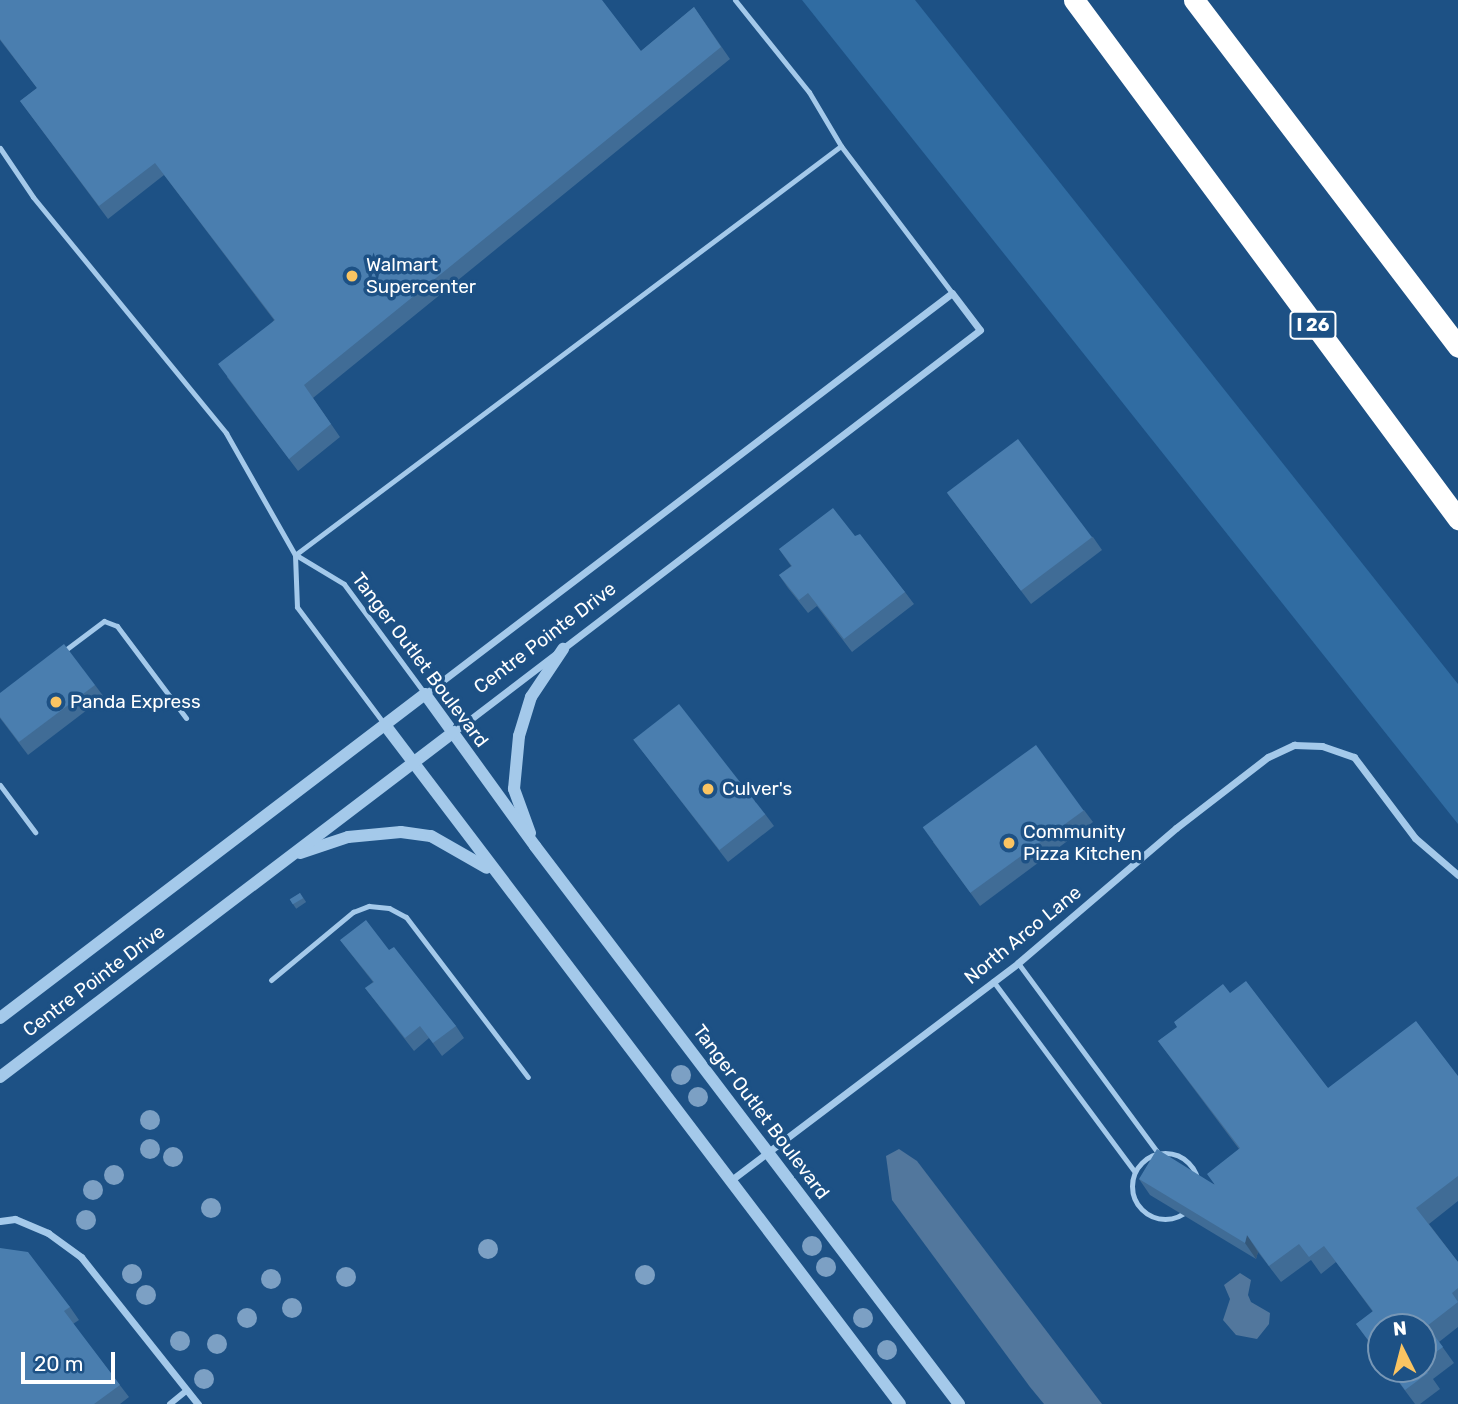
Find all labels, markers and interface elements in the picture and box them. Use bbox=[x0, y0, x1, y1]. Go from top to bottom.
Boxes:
place label: Walmart Supercenter bbox=[366, 254, 476, 298]
marker: Walmart Supercenter bbox=[344, 268, 360, 284]
road number: I 26 bbox=[1288, 310, 1338, 340]
street label: Tanger Outlet Boulevard bbox=[347, 568, 493, 752]
street label: Centre Pointe Drive bbox=[470, 577, 620, 699]
place label: Panda Express bbox=[70, 691, 201, 713]
marker: Panda Express bbox=[48, 694, 64, 710]
place label: Culver's bbox=[722, 778, 792, 800]
marker: Culver's bbox=[700, 781, 716, 797]
place label: Community Pizza Kitchen bbox=[1023, 821, 1142, 865]
marker: Community Pizza Kitchen bbox=[1001, 835, 1017, 851]
street label: North Arco Lane bbox=[960, 881, 1086, 989]
street label: Centre Pointe Drive bbox=[19, 920, 169, 1042]
street label: Tanger Outlet Boulevard bbox=[688, 1020, 834, 1204]
north arrow bbox=[1367, 1313, 1437, 1383]
text: N bbox=[1392, 1316, 1408, 1341]
scale bar bbox=[24, 1338, 119, 1382]
text: 20 m bbox=[34, 1351, 83, 1376]

